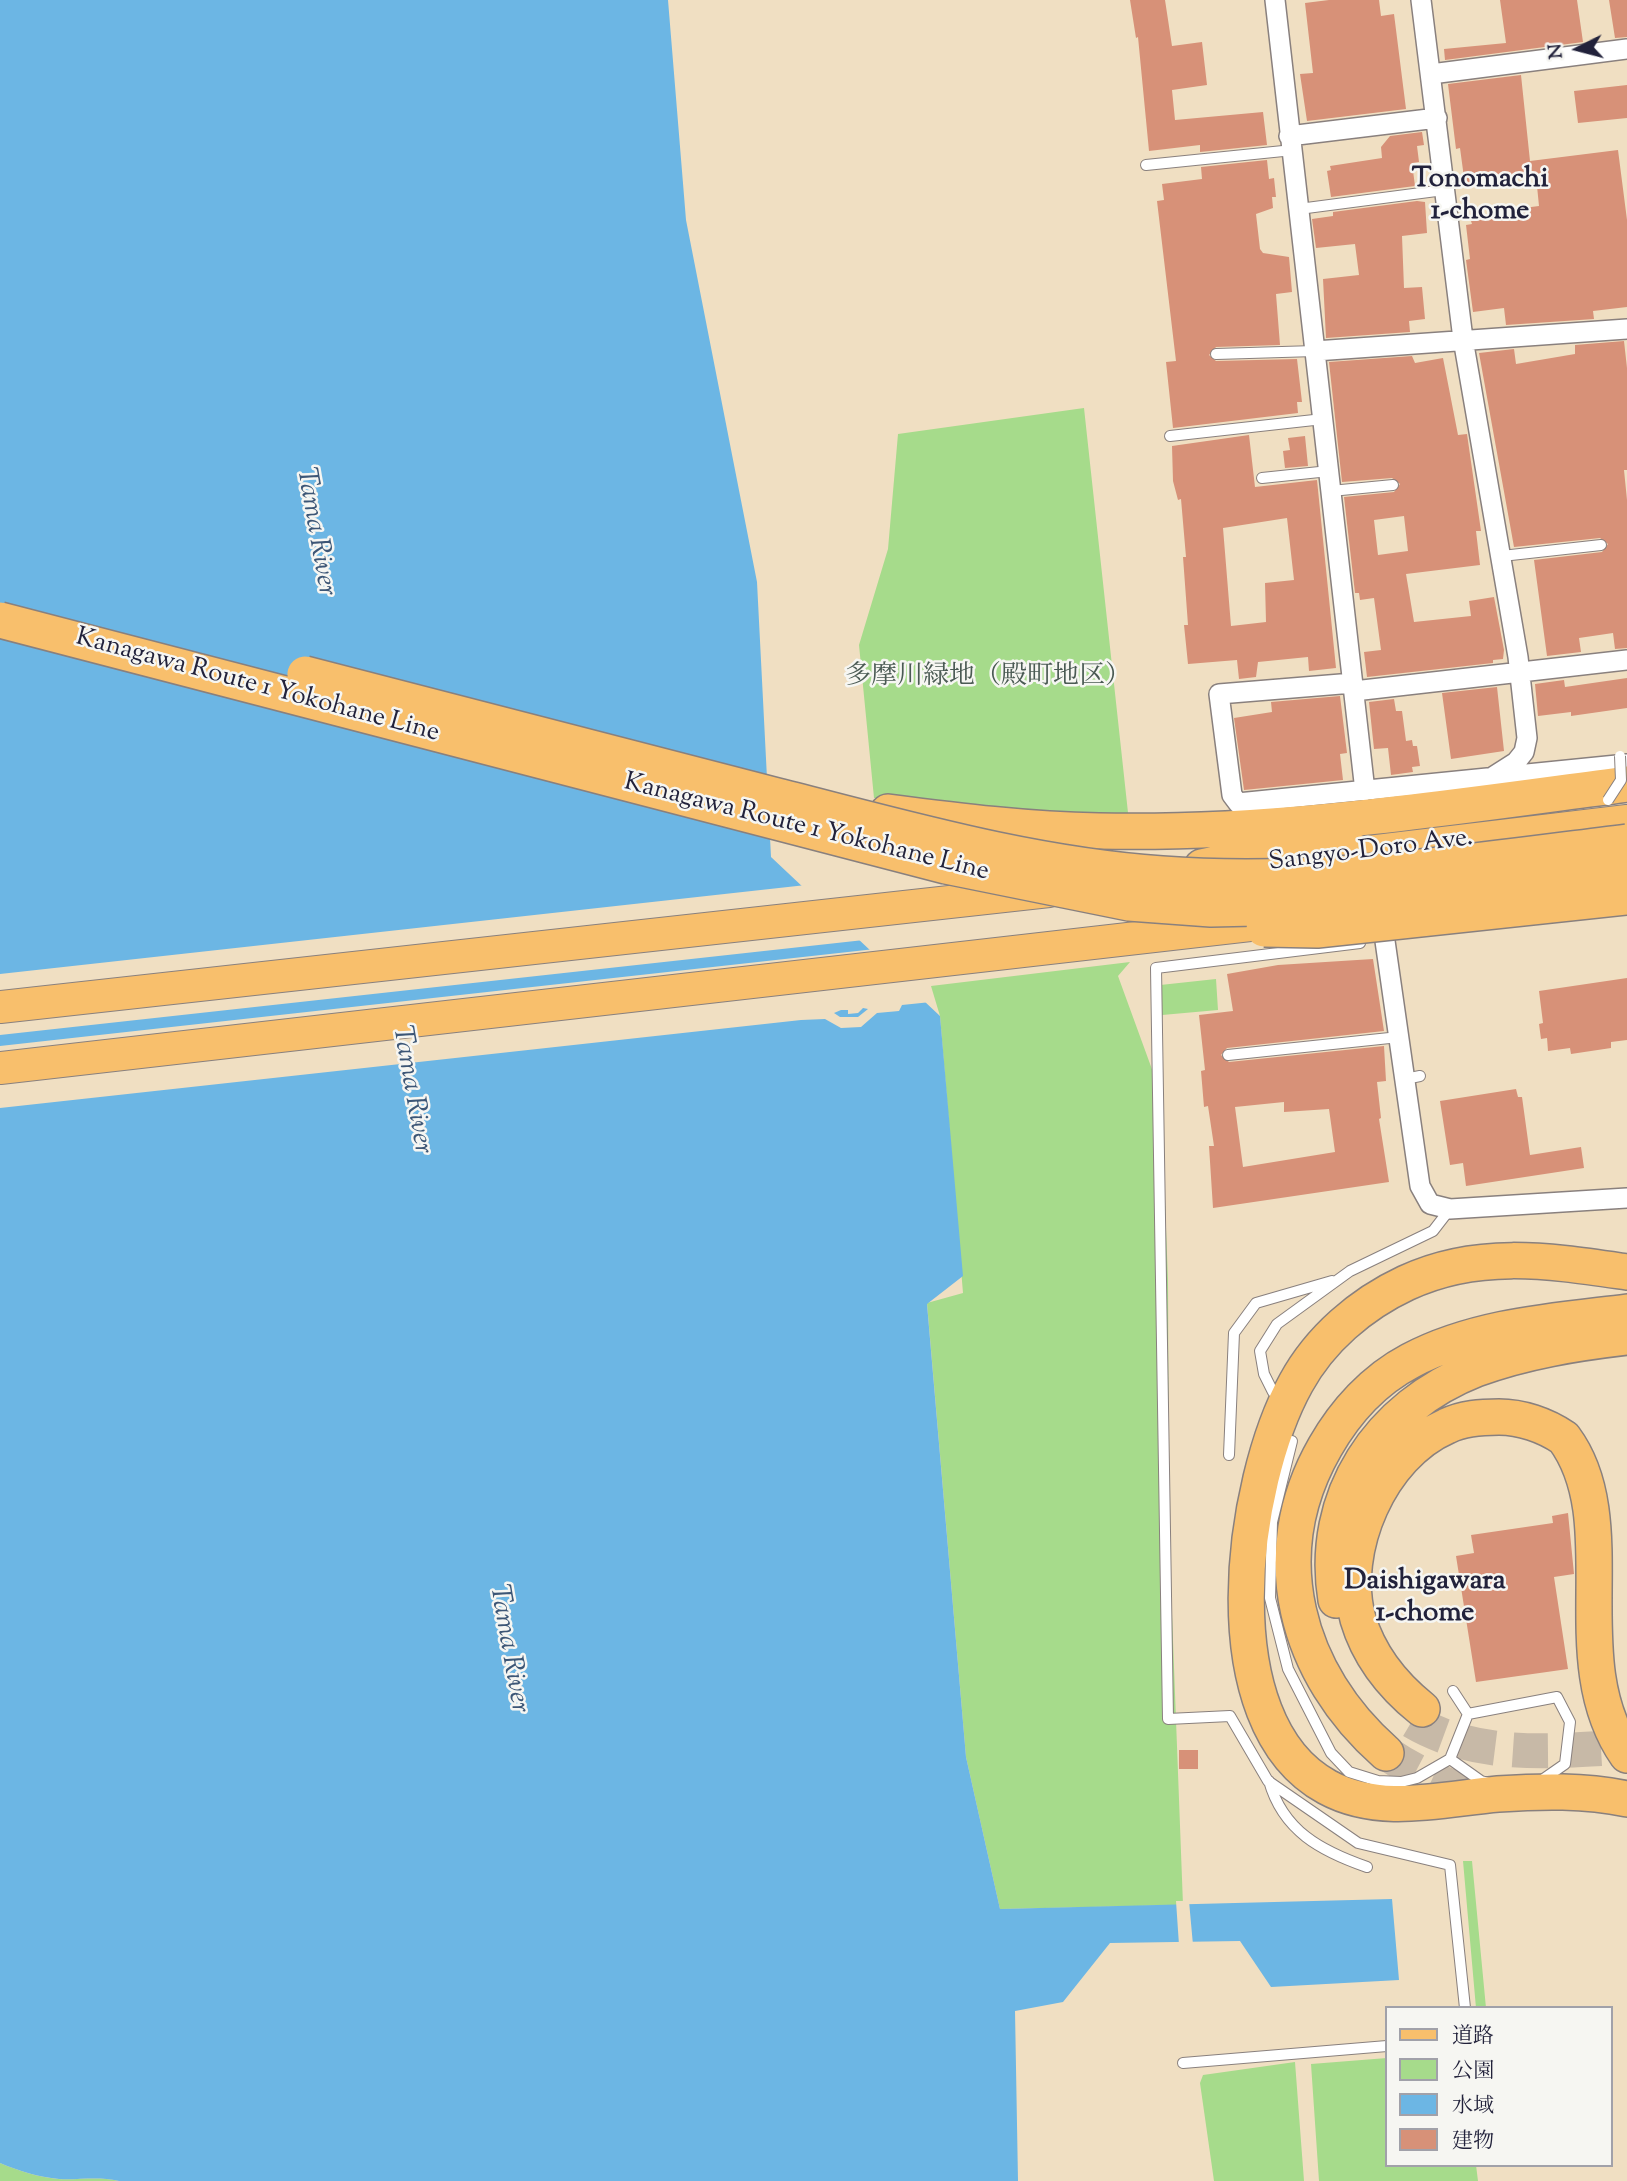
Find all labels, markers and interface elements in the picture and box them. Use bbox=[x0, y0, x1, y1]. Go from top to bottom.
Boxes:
north arrow bbox=[1543, 14, 1613, 84]
text: N bbox=[1542, 42, 1571, 60]
district label: Tonomachi 1-chome bbox=[1412, 164, 1548, 230]
water label: Tama River bbox=[286, 465, 342, 599]
street label: Kanagawa Route 1 Yokohane Line bbox=[72, 623, 442, 751]
park label: 多摩川緑地（殿町地区） bbox=[845, 663, 1131, 695]
street label: Kanagawa Route 1 Yokohane Line bbox=[620, 768, 992, 890]
street label: Sangyo-Doro Ave. bbox=[1267, 824, 1475, 880]
water label: Tama River bbox=[382, 1023, 438, 1157]
district label: Daishigawara 1-chome bbox=[1344, 1566, 1506, 1632]
water label: Tama River bbox=[479, 1582, 535, 1716]
legend bbox=[1386, 2006, 1613, 2167]
text: 道路 bbox=[1452, 2022, 1494, 2052]
text: 公園 bbox=[1452, 2057, 1494, 2087]
text: 水域 bbox=[1452, 2092, 1494, 2122]
text: 建物 bbox=[1452, 2127, 1494, 2157]

